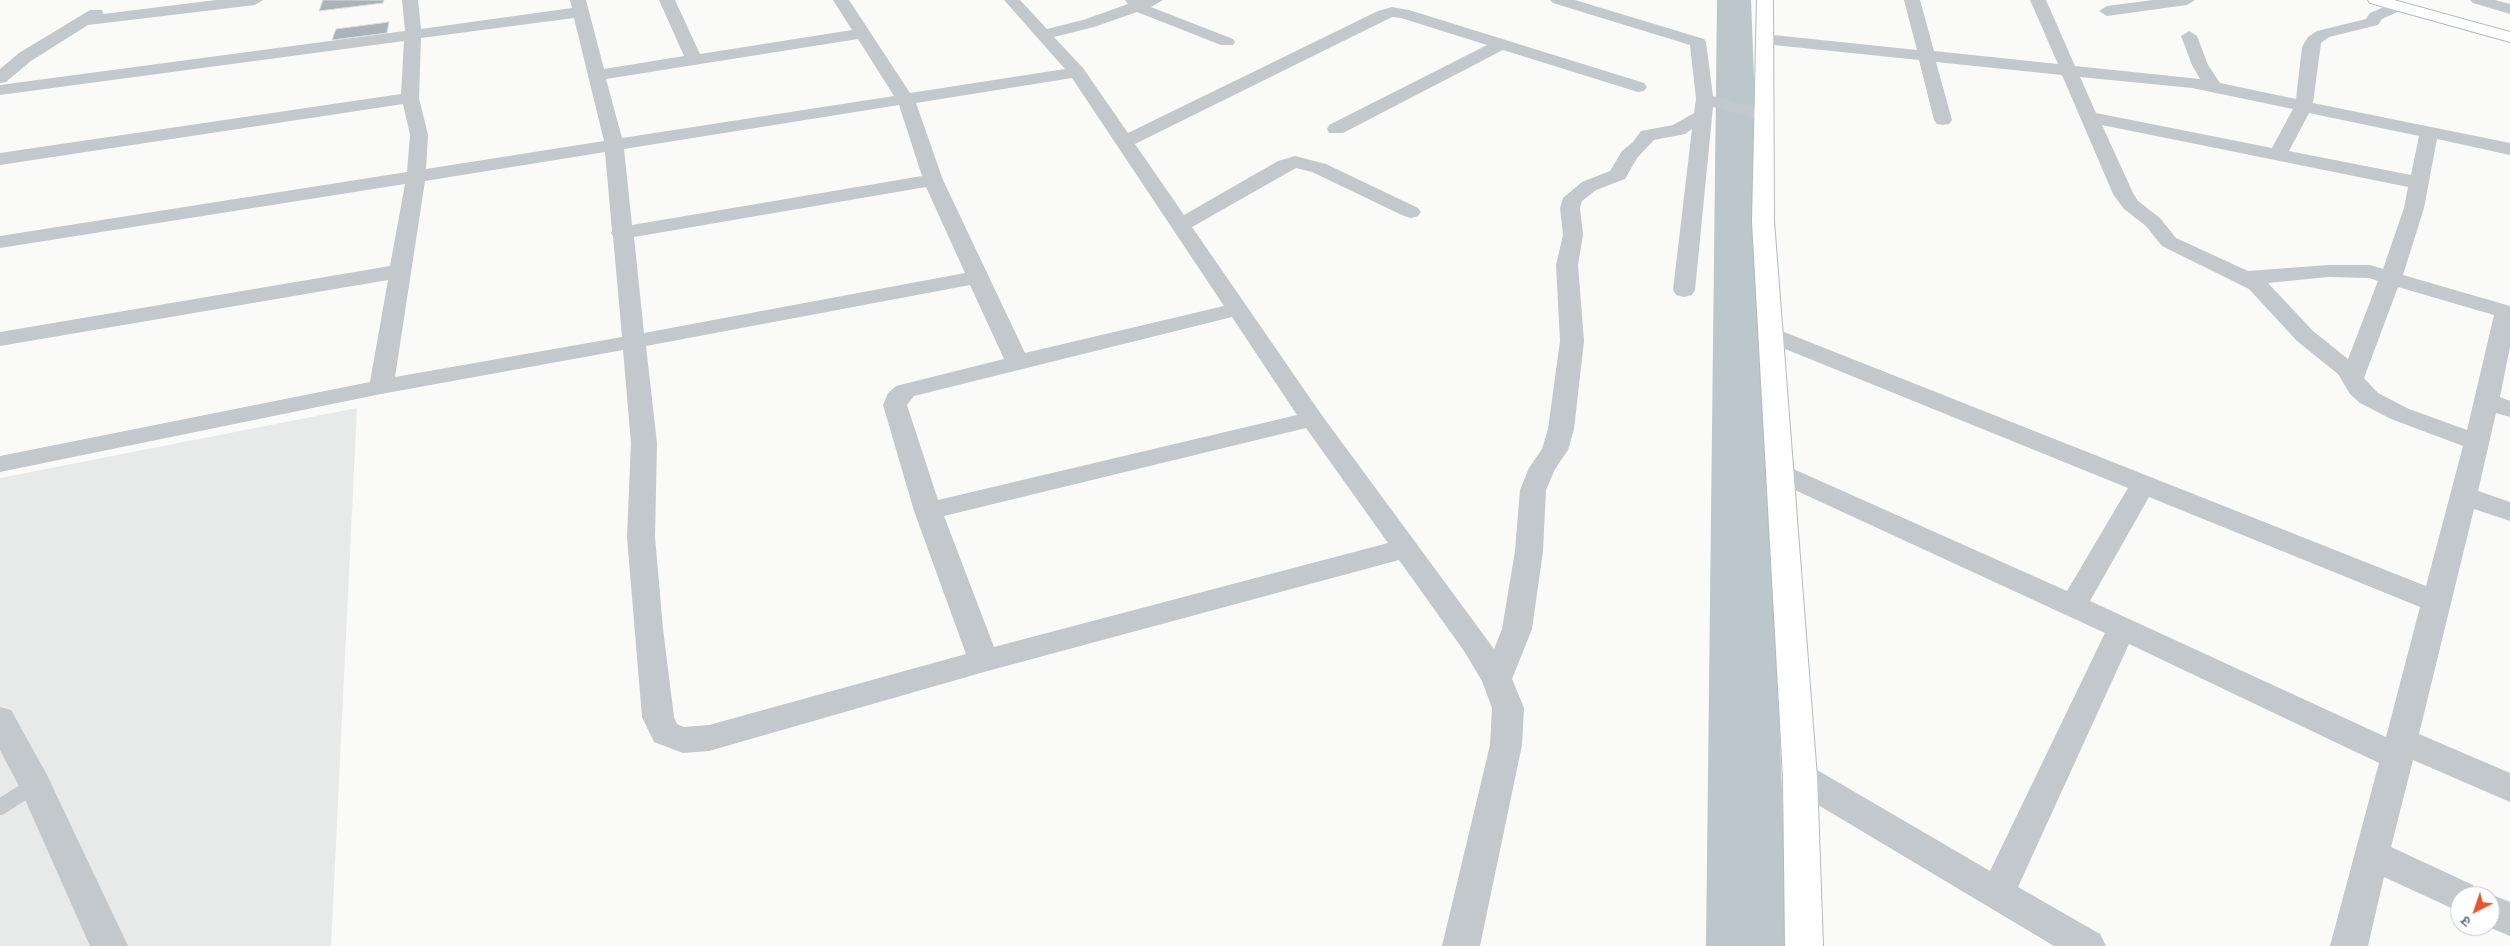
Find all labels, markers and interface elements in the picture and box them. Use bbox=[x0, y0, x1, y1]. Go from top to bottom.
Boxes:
north arrow bbox=[2450, 886, 2500, 936]
text: उ bbox=[2457, 912, 2475, 931]

